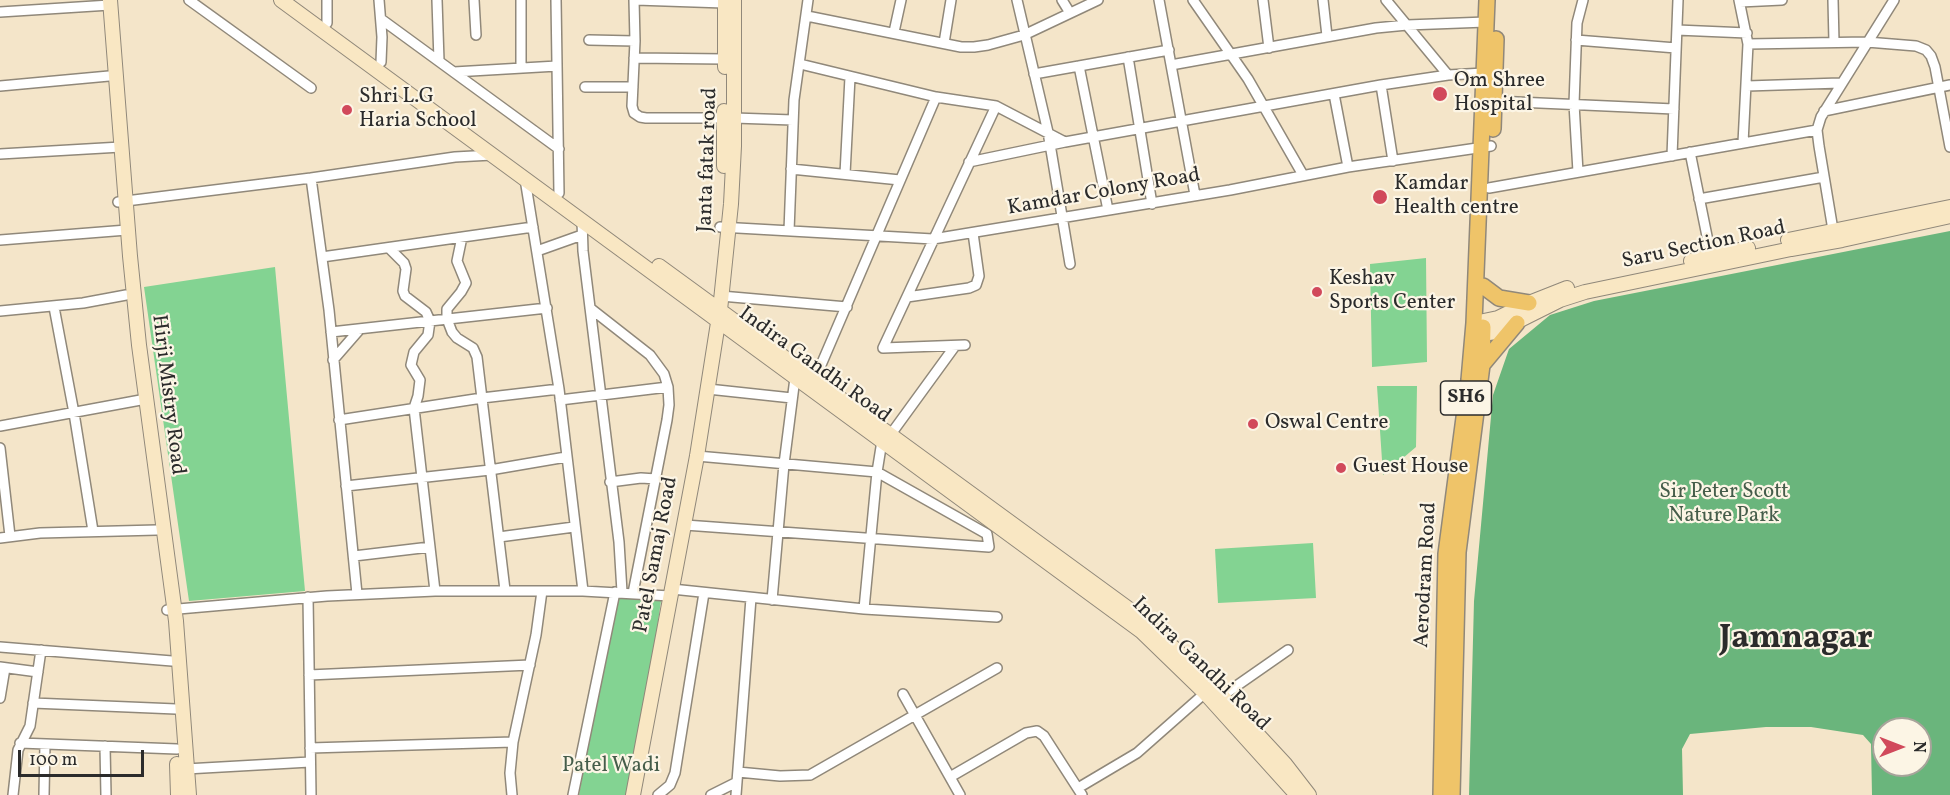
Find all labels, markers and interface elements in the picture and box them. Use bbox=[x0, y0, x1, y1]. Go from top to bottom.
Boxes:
place label: Om Shree Hospital bbox=[1454, 69, 1545, 119]
place label: Shri L.G Haria School bbox=[359, 85, 476, 135]
marker: Om Shree Hospital bbox=[1431, 85, 1449, 103]
street label: Janta fatak road bbox=[694, 87, 724, 233]
marker: Shri L.G Haria School bbox=[340, 103, 354, 117]
street label: Kamdar Colony Road bbox=[1006, 164, 1202, 222]
place label: Kamdar Health centre bbox=[1394, 172, 1519, 222]
marker: Kamdar Health centre bbox=[1371, 188, 1389, 206]
street label: Saru Section Road bbox=[1620, 216, 1788, 276]
place label: Keshav Sports Center bbox=[1329, 267, 1455, 317]
marker: Keshav Sports Center bbox=[1310, 285, 1324, 299]
street label: Indira Gandhi Road bbox=[733, 302, 895, 430]
street label: Hirji Mistry Road bbox=[145, 313, 189, 477]
road number: SH6 bbox=[1440, 381, 1492, 415]
place label: Oswal Centre bbox=[1265, 411, 1388, 437]
marker: Oswal Centre bbox=[1246, 417, 1260, 431]
place label: Guest House bbox=[1353, 455, 1468, 481]
marker: Guest House bbox=[1334, 461, 1348, 475]
street label: Patel Samaj Road bbox=[630, 475, 684, 635]
park label: Sir Peter Scott Nature Park bbox=[1659, 480, 1789, 530]
street label: Aerodram Road bbox=[1411, 502, 1443, 648]
street label: Indira Gandhi Road bbox=[1126, 593, 1274, 737]
district label: Jamnagar bbox=[1719, 621, 1873, 661]
north arrow bbox=[1872, 717, 1932, 777]
scale bar bbox=[21, 738, 147, 776]
text: N bbox=[1907, 741, 1929, 753]
text: 100 m bbox=[29, 748, 78, 773]
park label: Patel Wadi bbox=[562, 754, 660, 780]

